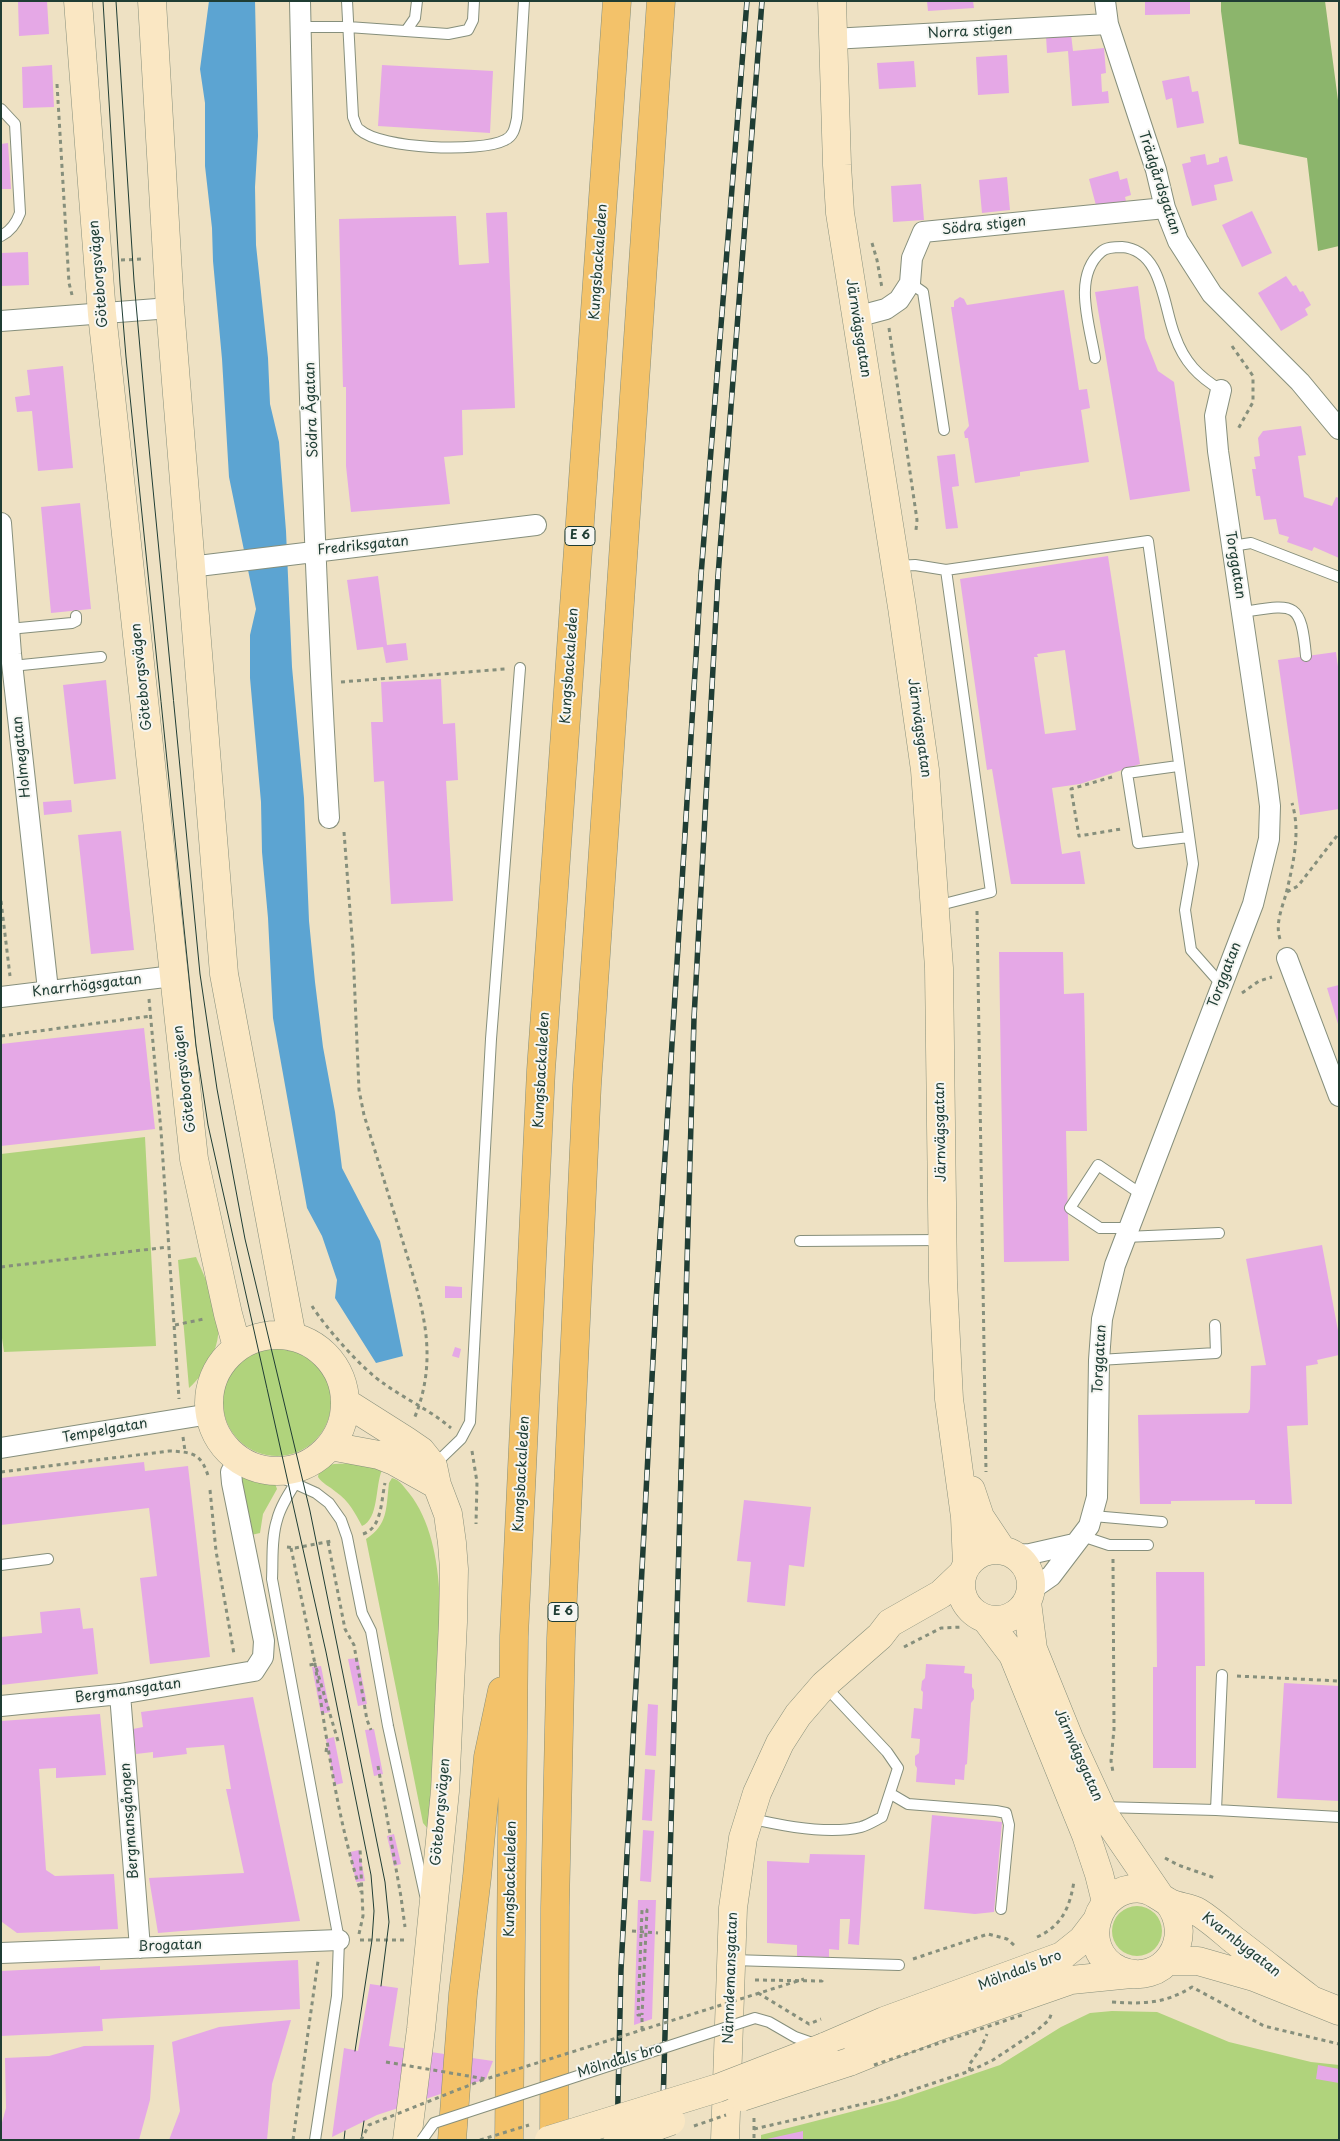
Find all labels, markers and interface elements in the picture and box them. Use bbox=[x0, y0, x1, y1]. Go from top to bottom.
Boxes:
street label: Norra stigen bbox=[927, 21, 1013, 43]
street label: Trädgårdsgatan bbox=[1134, 129, 1184, 237]
street label: Kungsbackaleden bbox=[587, 203, 611, 321]
street label: Södra stigen bbox=[941, 213, 1027, 239]
street label: Göteborgsvägen bbox=[86, 219, 112, 329]
street label: Järnvägsgatan bbox=[842, 277, 874, 379]
street label: Södra Ågatan bbox=[302, 362, 322, 458]
road number: E 6 bbox=[565, 526, 595, 546]
street label: Torggatan bbox=[1221, 530, 1249, 600]
street label: Fredriksgatan bbox=[316, 533, 410, 559]
street label: Kungsbackaleden bbox=[558, 607, 582, 725]
street label: Göteborgsvägen bbox=[128, 622, 156, 732]
street label: Järnvägsgatan bbox=[904, 677, 934, 779]
street label: Holmegatan bbox=[9, 715, 35, 799]
street label: Torggatan bbox=[1205, 940, 1245, 1010]
street label: Knarrhögsgatan bbox=[31, 971, 143, 1001]
street label: Kungsbackaleden bbox=[531, 1011, 553, 1129]
street label: Göteborgsvägen bbox=[170, 1024, 200, 1134]
street label: Järnvägsgatan bbox=[932, 1082, 950, 1182]
street label: Torggatan bbox=[1090, 1324, 1110, 1394]
street label: Tempelgatan bbox=[61, 1415, 149, 1447]
street label: Kungsbackaleden bbox=[511, 1415, 533, 1533]
road number: E 6 bbox=[548, 1602, 578, 1621]
street label: Bergmansgatan bbox=[74, 1675, 182, 1707]
street label: Järnvägsgatan bbox=[1050, 1706, 1106, 1804]
street label: Göteborgsvägen bbox=[428, 1757, 454, 1867]
street label: Bergmansgången bbox=[118, 1762, 142, 1880]
street label: Kungsbackaleden bbox=[502, 1821, 520, 1937]
street label: Kvarnbygatan bbox=[1198, 1909, 1284, 1981]
street label: Nämndemansgatan bbox=[720, 1912, 742, 2044]
street label: Brogatan bbox=[138, 1936, 202, 1956]
street label: Mölndals bro bbox=[976, 1947, 1064, 1995]
street label: Mölndals bro bbox=[576, 2040, 664, 2082]

